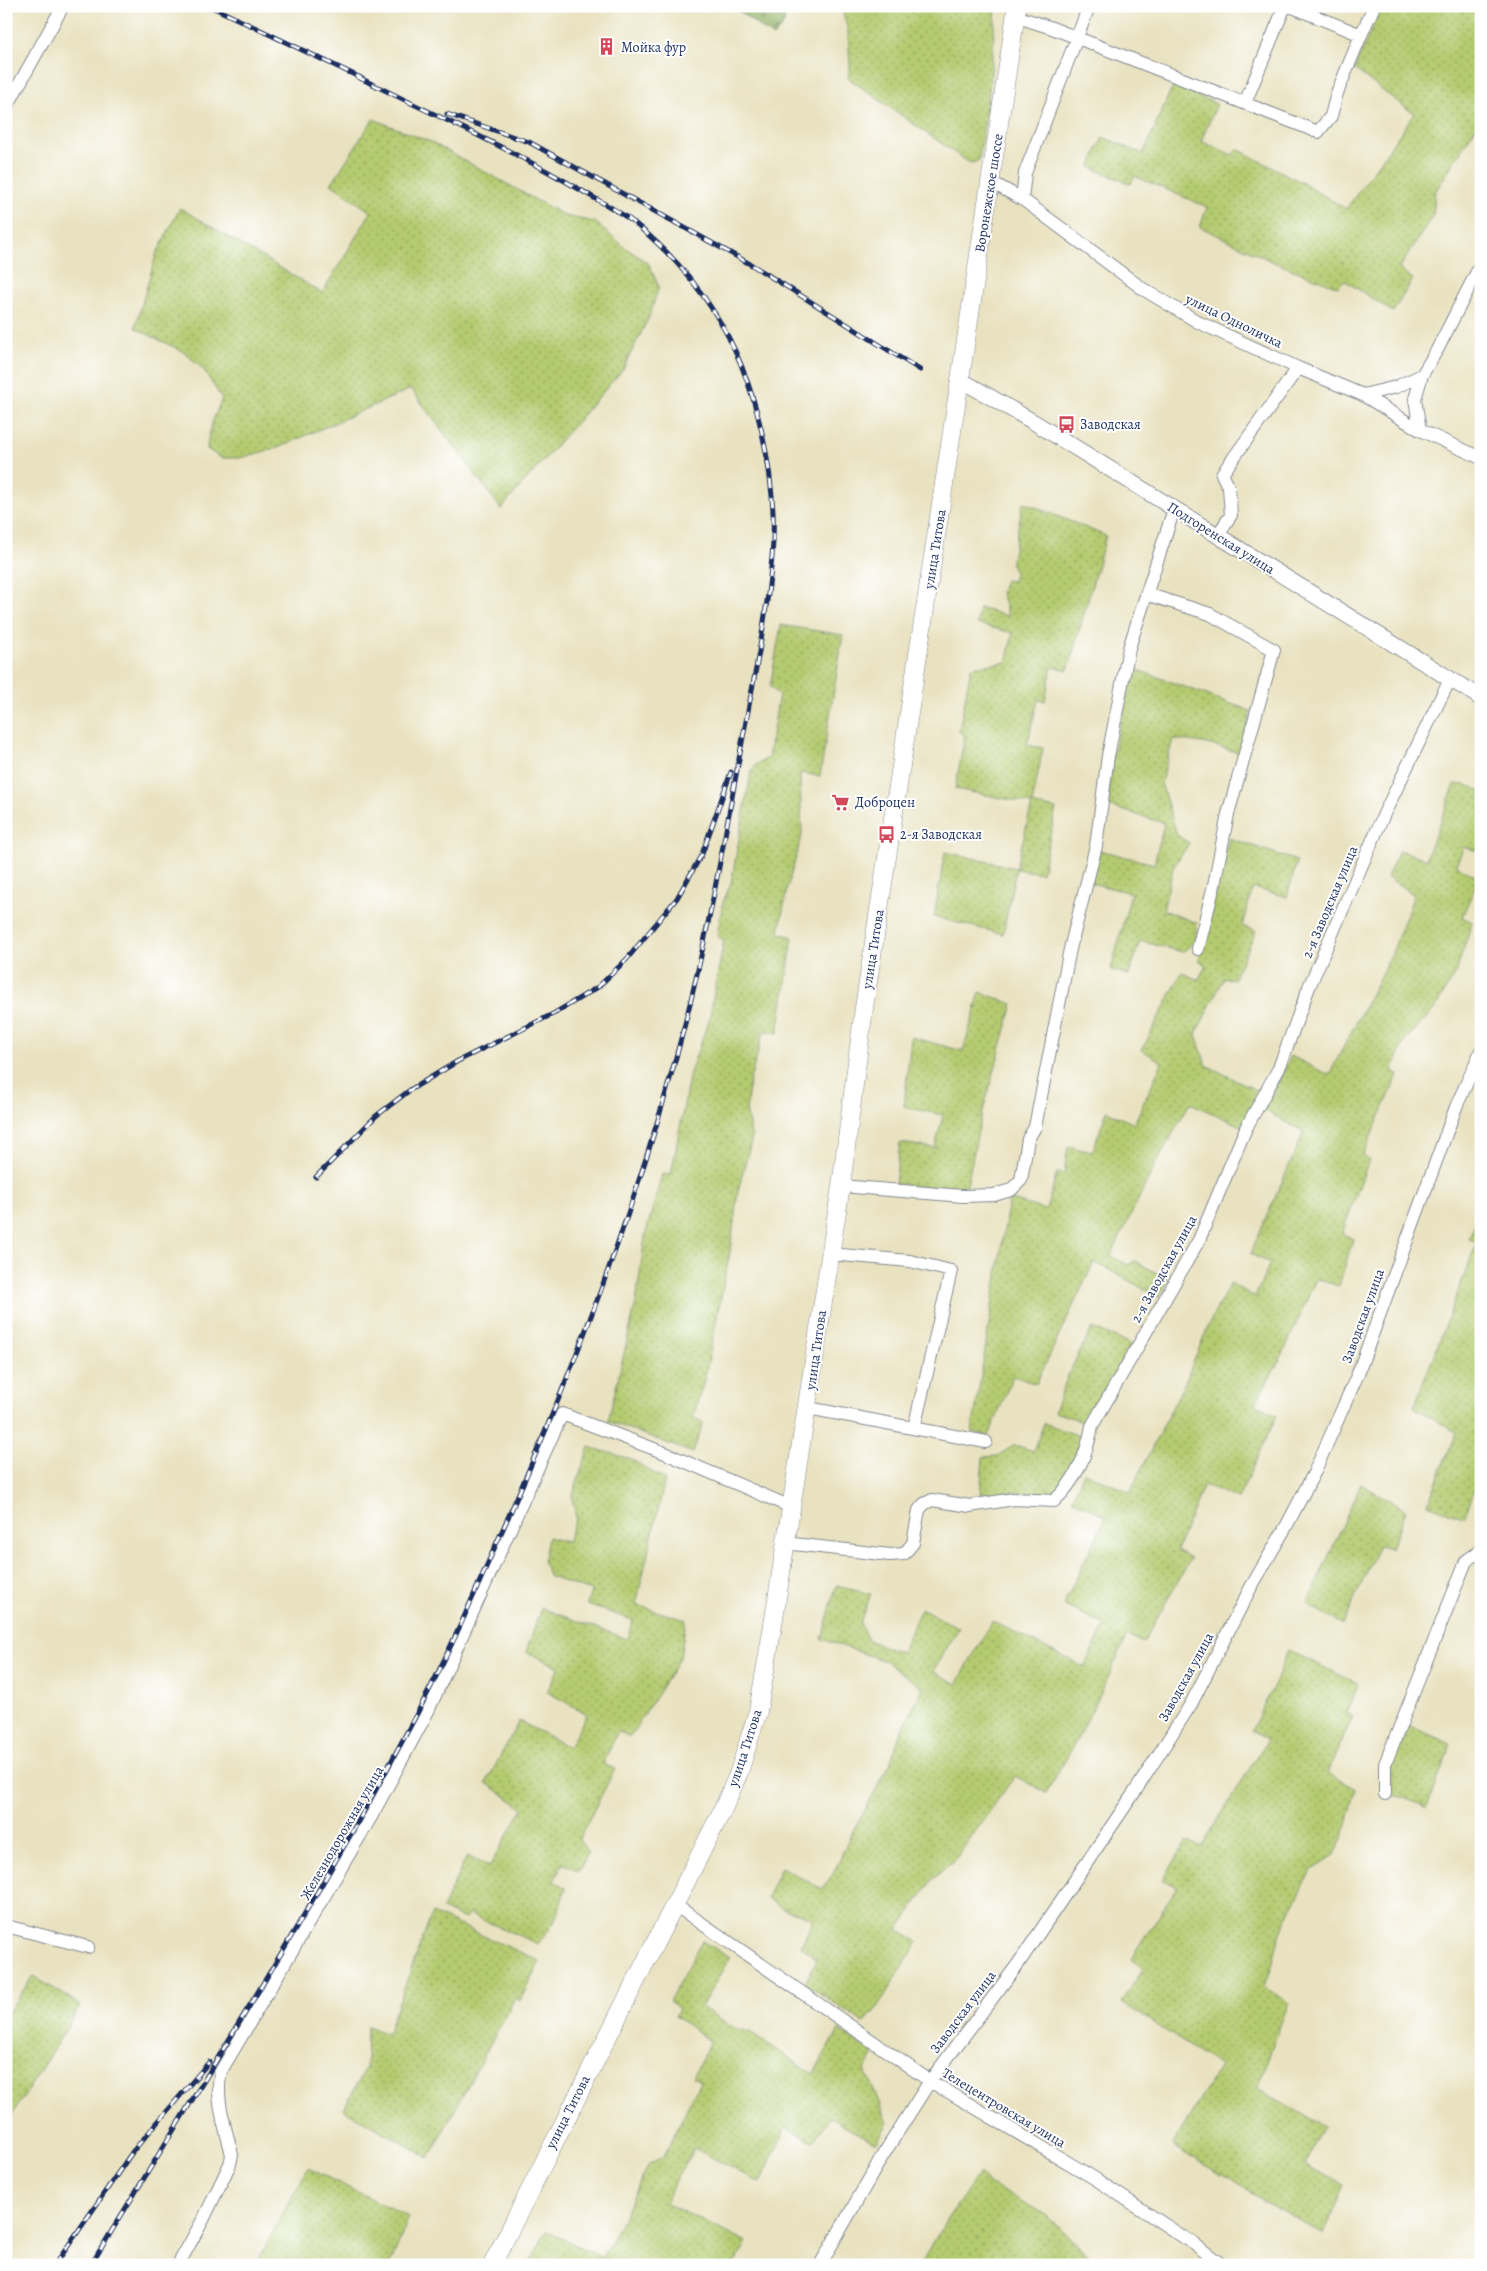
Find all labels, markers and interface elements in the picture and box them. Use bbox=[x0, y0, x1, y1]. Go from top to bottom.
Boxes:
building icon: Мойка фур bbox=[597, 37, 617, 57]
place label: Мойка фур bbox=[621, 38, 686, 57]
street label: Воронежское шоссе bbox=[970, 132, 1008, 254]
street label: улица Одноличка bbox=[1181, 289, 1286, 353]
bus stop icon: Заводская bbox=[1056, 414, 1076, 434]
place label: Заводская bbox=[1080, 415, 1141, 434]
street label: Подгоренская улица bbox=[1164, 497, 1279, 579]
street label: улица Титова bbox=[919, 507, 951, 591]
supermarket icon: Доброцен bbox=[831, 792, 851, 812]
place label: Доброцен bbox=[855, 793, 915, 812]
bus stop icon: 2-я Заводская bbox=[876, 824, 896, 844]
place label: 2-я Заводская bbox=[900, 825, 982, 844]
street label: 2-я Заводская улица bbox=[1298, 842, 1362, 961]
street label: улица Титова bbox=[857, 907, 889, 991]
street label: 2-я Заводская улица bbox=[1126, 1211, 1202, 1326]
street label: Заводская улица bbox=[1337, 1266, 1389, 1366]
street label: улица Титова bbox=[801, 1308, 831, 1392]
street label: Заводская улица bbox=[1154, 1629, 1219, 1725]
street label: улица Титова bbox=[723, 1706, 767, 1790]
street label: Железнодорожная улица bbox=[296, 1762, 388, 1904]
street label: Заводская улица bbox=[926, 1966, 1001, 2057]
street label: Телецентровская улица bbox=[939, 2064, 1070, 2153]
street label: улица Титова bbox=[541, 2071, 595, 2153]

